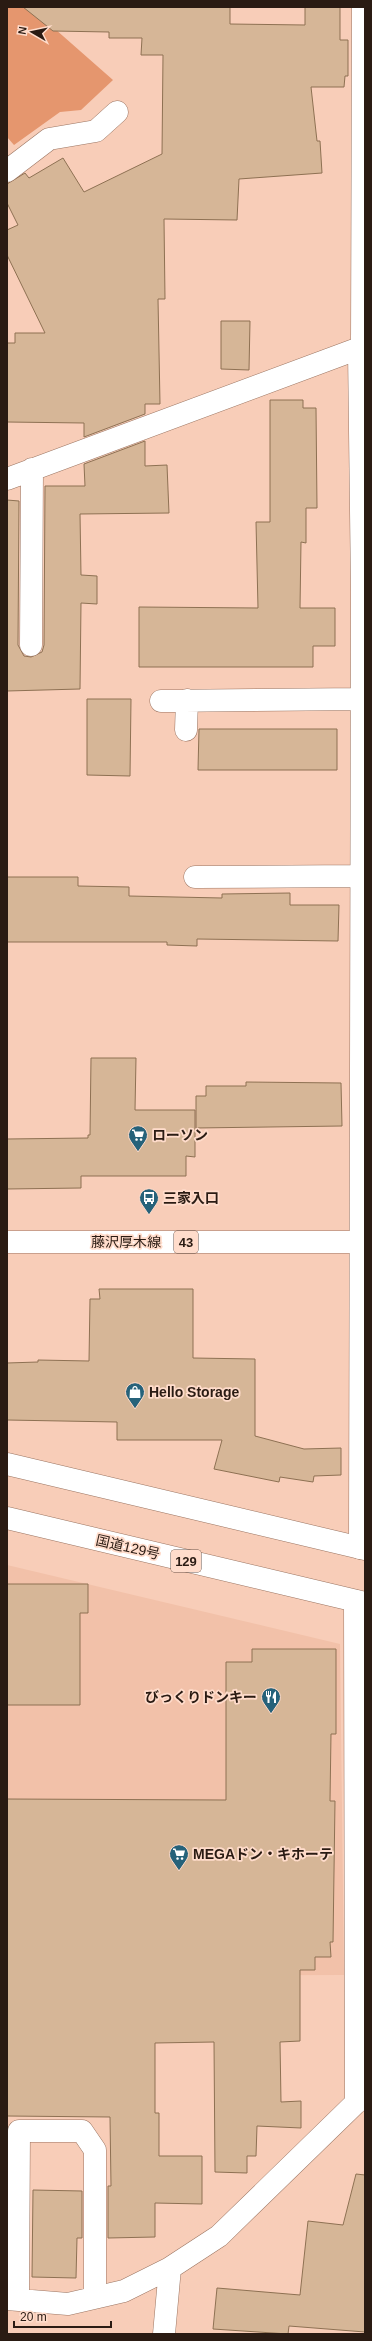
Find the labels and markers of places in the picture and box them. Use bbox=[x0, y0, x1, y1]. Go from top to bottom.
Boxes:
supermarket icon: ローソン bbox=[127, 1124, 149, 1152]
place label: ローソン bbox=[152, 1127, 208, 1143]
bus stop icon: 三家入口 bbox=[138, 1187, 160, 1215]
place label: 三家入口 bbox=[163, 1190, 219, 1206]
shop icon: Hello Storage bbox=[124, 1381, 146, 1409]
place label: Hello Storage bbox=[149, 1384, 239, 1400]
restaurant icon: びっくりドンキー bbox=[260, 1686, 282, 1714]
place label: びっくりドンキー bbox=[145, 1689, 257, 1705]
supermarket icon: MEGAドン・キホーテ bbox=[168, 1843, 190, 1871]
place label: MEGAドン・キホーテ bbox=[193, 1846, 333, 1862]

